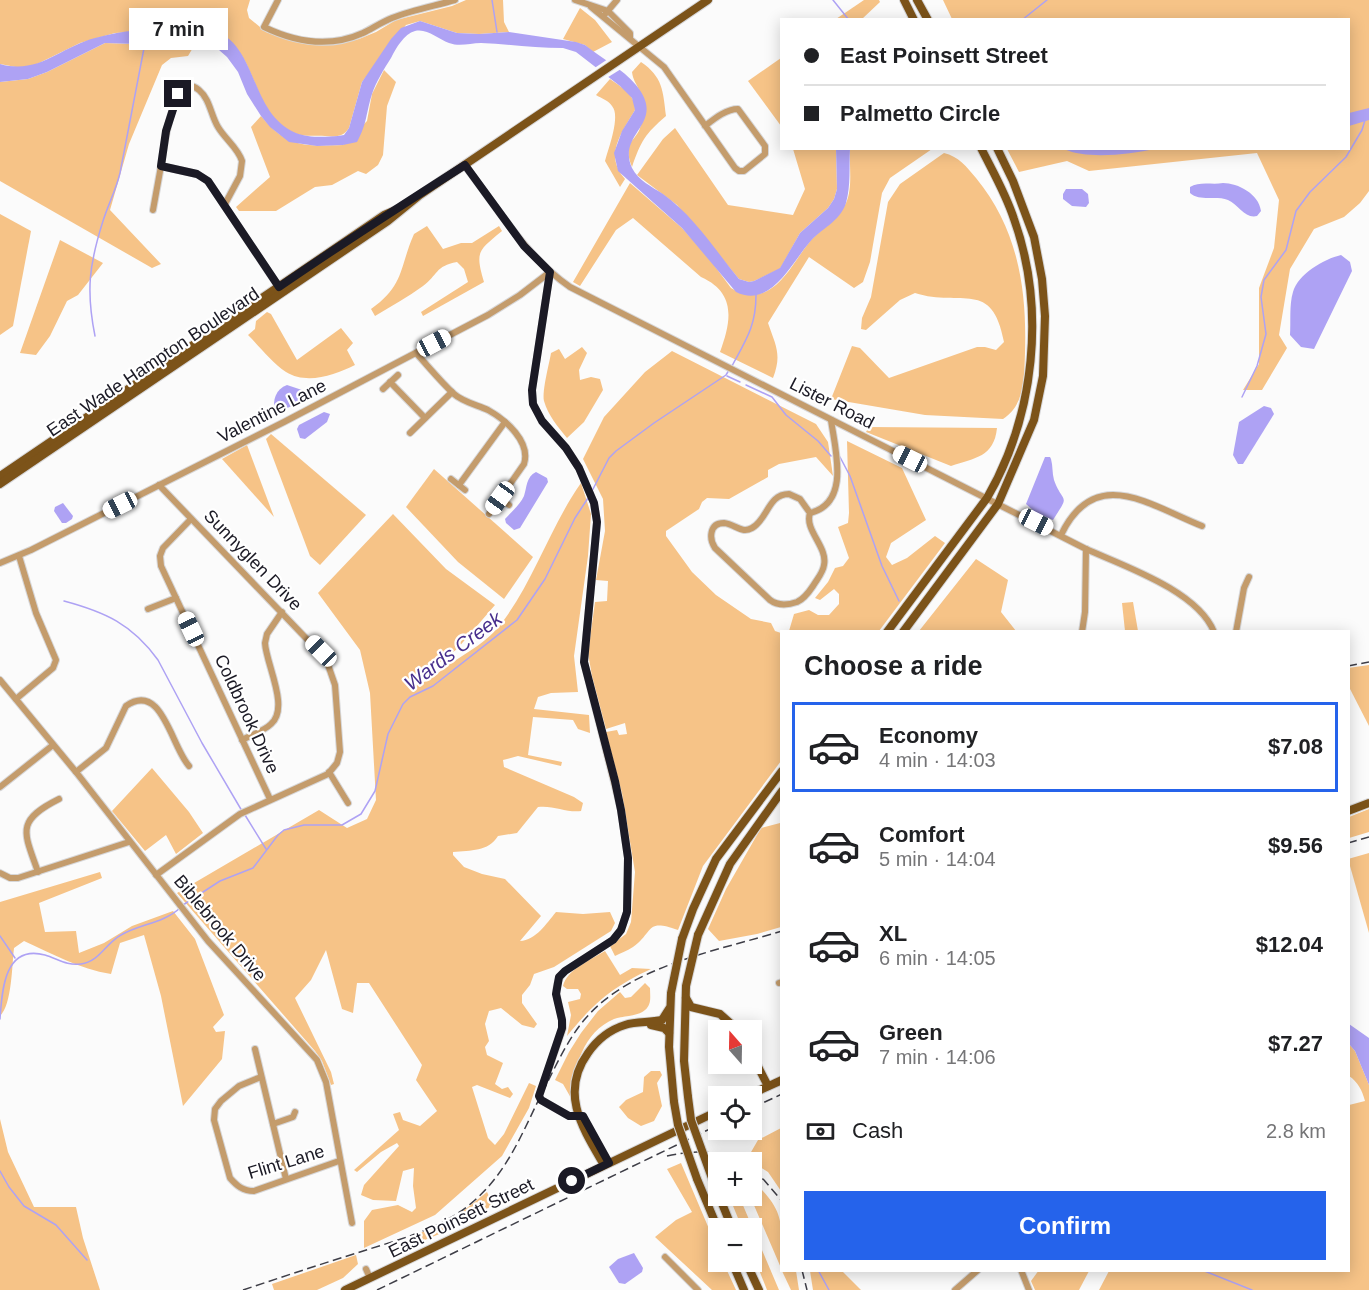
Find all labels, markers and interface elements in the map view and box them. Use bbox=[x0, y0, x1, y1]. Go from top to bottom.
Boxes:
callout: 7 min bbox=[128, 7, 228, 49]
text: 7 min bbox=[152, 18, 205, 40]
text: East Poinsett Street bbox=[840, 43, 1048, 68]
route end bbox=[164, 80, 191, 107]
text: Palmetto Circle bbox=[840, 101, 1000, 126]
street label: East Wade Hampton Boulevard bbox=[43, 283, 263, 441]
car bbox=[414, 327, 454, 359]
street label: Lister Road bbox=[786, 373, 878, 433]
street label: Valentine Lane bbox=[215, 375, 329, 447]
car bbox=[890, 443, 930, 475]
car bbox=[482, 478, 518, 518]
car bbox=[100, 489, 140, 521]
street label: Sunnyglen Drive bbox=[200, 506, 306, 614]
car bbox=[1016, 506, 1056, 538]
water label: Wards Creek bbox=[400, 607, 507, 695]
car bbox=[175, 609, 207, 649]
car bbox=[302, 632, 340, 670]
street label: Coldbrook Drive bbox=[211, 651, 283, 777]
text: Choose a ride bbox=[804, 651, 983, 681]
icon: car bbox=[807, 720, 861, 774]
text: Economy bbox=[879, 723, 978, 748]
text: $7.08 bbox=[1268, 734, 1323, 759]
text: 4 min · 14:03 bbox=[879, 749, 996, 771]
icon: car bbox=[807, 819, 861, 873]
text: Comfort bbox=[879, 822, 965, 847]
text: $9.56 bbox=[1268, 833, 1323, 858]
text: 5 min · 14:04 bbox=[879, 848, 996, 870]
street label: Biblebrook Drive bbox=[170, 871, 270, 985]
icon: car bbox=[807, 918, 861, 972]
text: XL bbox=[879, 921, 907, 946]
text: $12.04 bbox=[1256, 932, 1323, 957]
text: 6 min · 14:05 bbox=[879, 947, 996, 969]
icon: car bbox=[807, 1017, 861, 1071]
north arrow bbox=[708, 1020, 762, 1074]
map controls bbox=[708, 1020, 762, 1272]
text: Green bbox=[879, 1020, 943, 1045]
text: $7.27 bbox=[1268, 1031, 1323, 1056]
text: 7 min · 14:06 bbox=[879, 1046, 996, 1068]
button: locate bbox=[708, 1086, 762, 1140]
icon: cash bbox=[804, 1115, 837, 1148]
text: Cash bbox=[852, 1118, 903, 1143]
text: 2.8 km bbox=[1266, 1120, 1326, 1142]
street label: Flint Lane bbox=[245, 1141, 327, 1183]
button: + bbox=[708, 1152, 762, 1206]
route start bbox=[558, 1167, 585, 1194]
street label: East Poinsett Street bbox=[385, 1174, 537, 1262]
button: Confirm bbox=[804, 1191, 1326, 1260]
button: − bbox=[708, 1218, 762, 1272]

